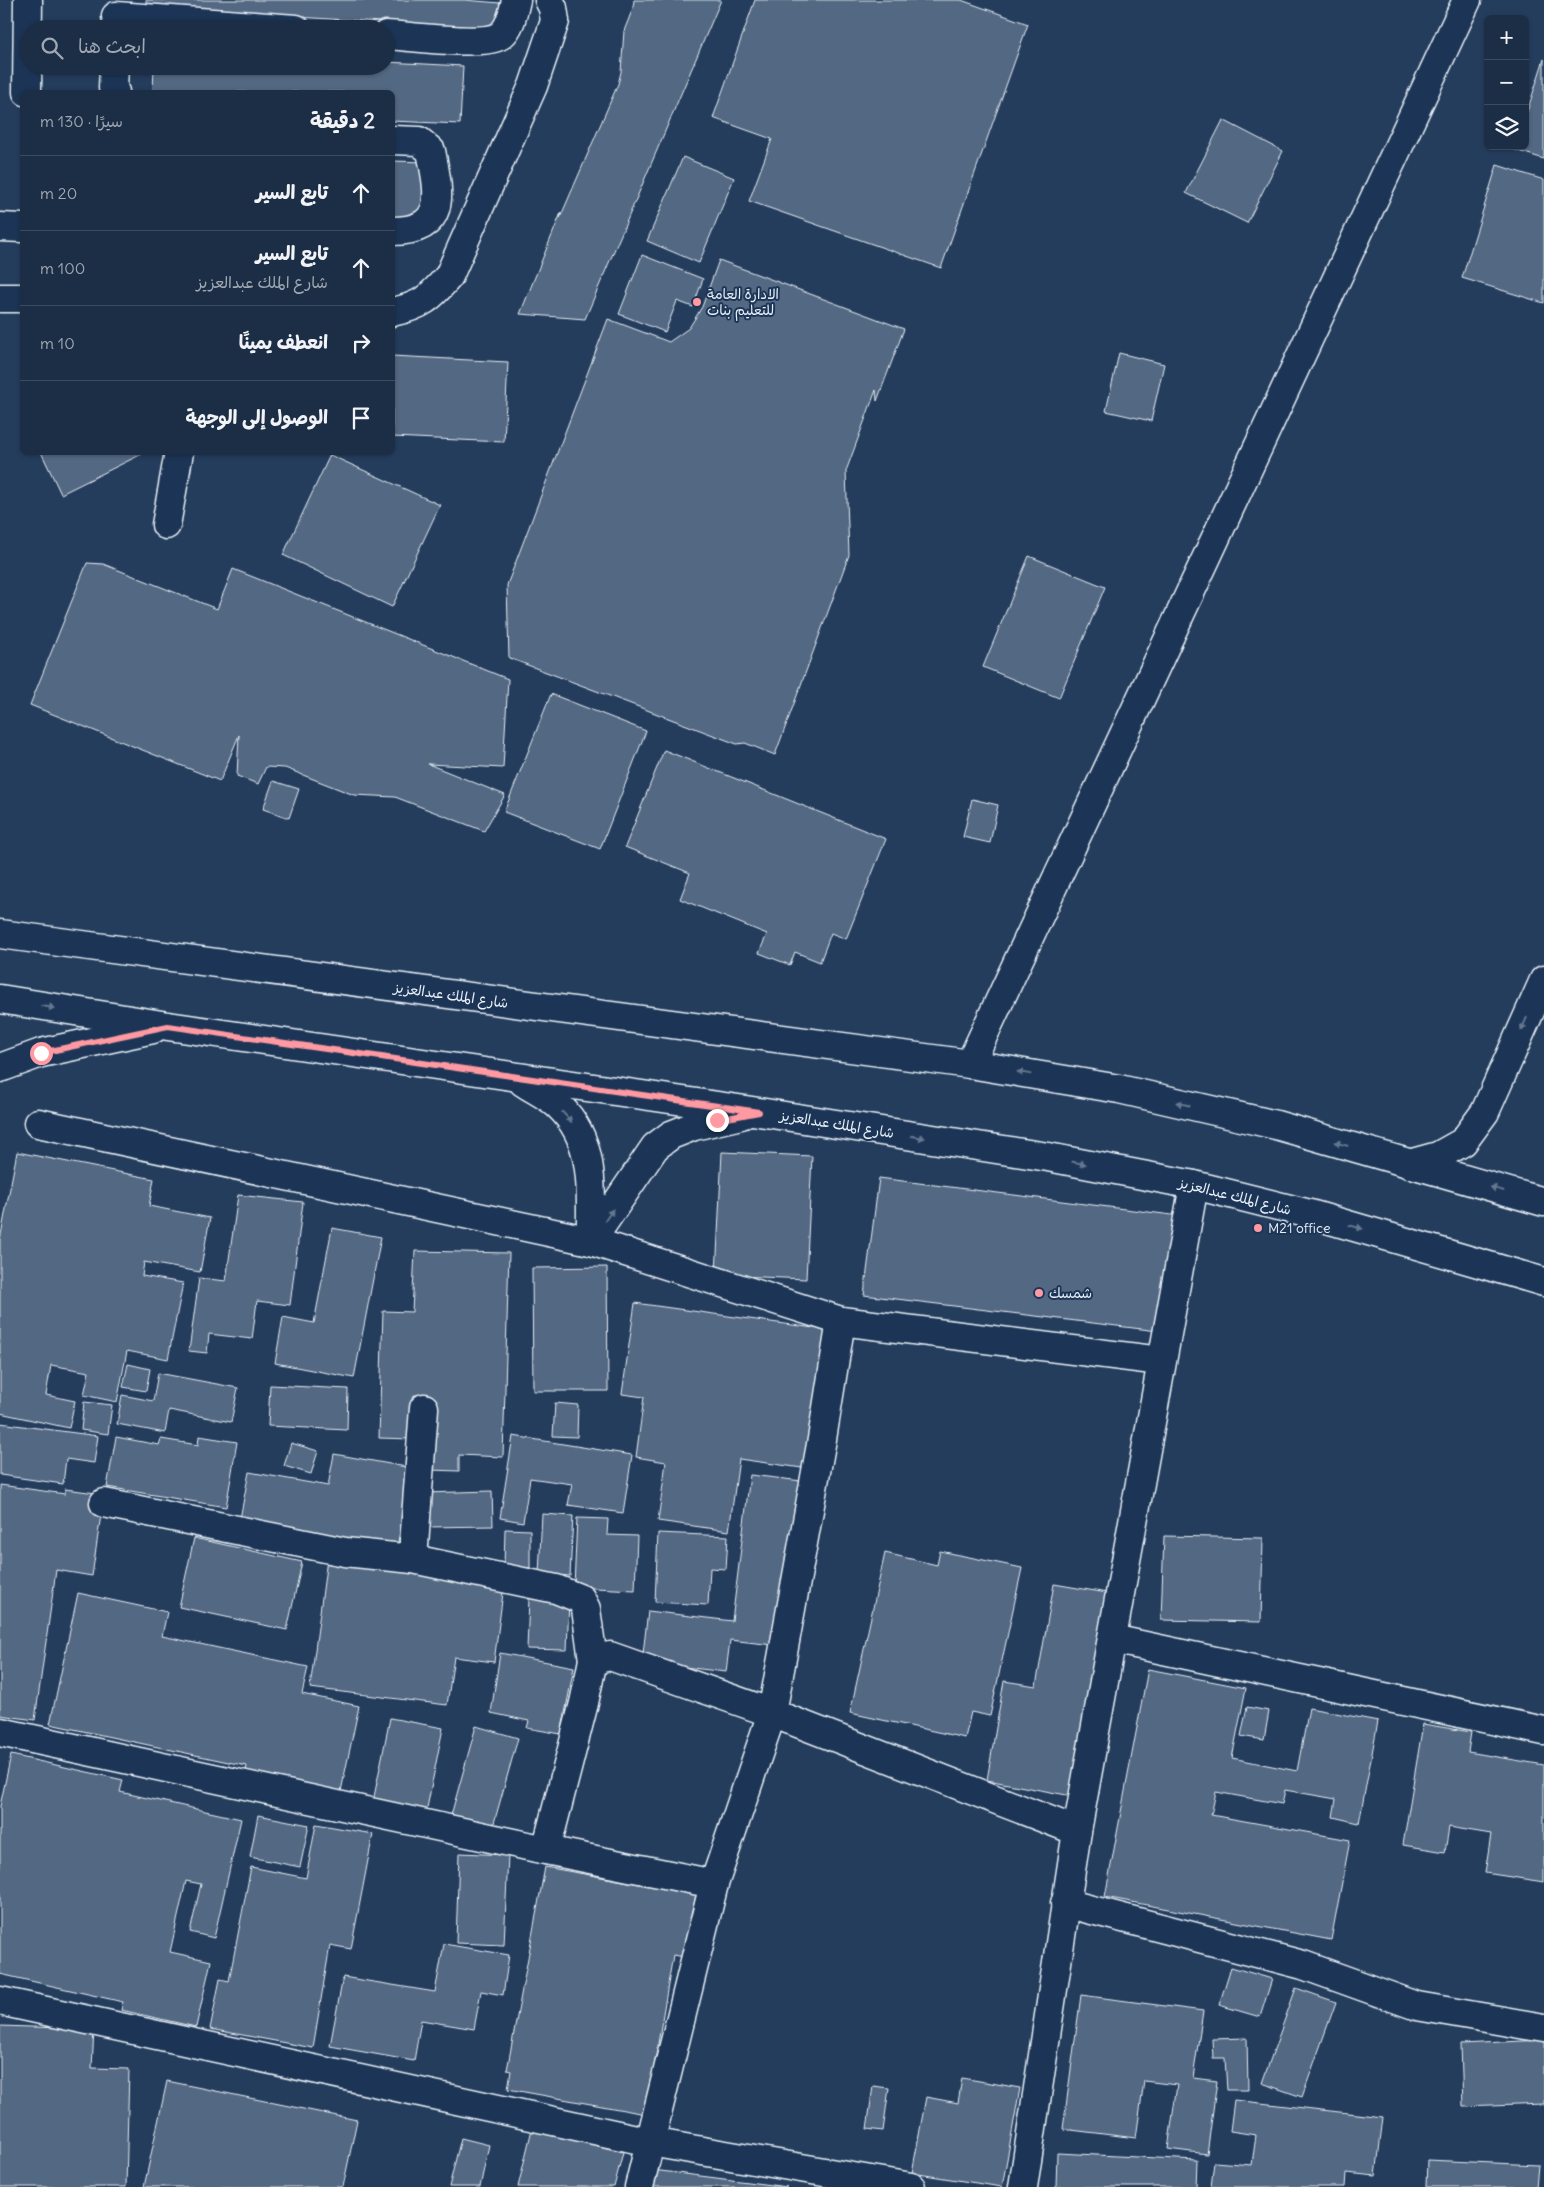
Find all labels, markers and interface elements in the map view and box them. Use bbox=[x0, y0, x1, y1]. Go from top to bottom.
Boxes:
map controls bbox=[1484, 15, 1529, 150]
button: + bbox=[1484, 15, 1529, 60]
search box bbox=[20, 20, 395, 75]
icon: search bbox=[38, 34, 66, 62]
text: ابحث هنا bbox=[78, 34, 146, 58]
button: − bbox=[1484, 60, 1529, 105]
button: layers bbox=[1484, 105, 1529, 150]
text: 2 دقيقة bbox=[310, 107, 375, 134]
text: سيرًا · 130 m bbox=[40, 111, 123, 131]
icon: ahead bbox=[347, 179, 375, 207]
text: تابع السير bbox=[256, 180, 328, 204]
text: 20 m bbox=[40, 183, 77, 203]
text: تابع السير bbox=[256, 241, 328, 265]
icon: ahead bbox=[347, 254, 375, 282]
text: 100 m bbox=[40, 258, 85, 278]
text: شارع الملك عبدالعزيز bbox=[196, 272, 328, 292]
place label: الادارة العامة للتعليم بنات bbox=[707, 285, 779, 321]
marker: الادارة العامة للتعليم بنات bbox=[691, 296, 703, 308]
icon: right bbox=[347, 329, 375, 357]
text: انعطف يمينًا bbox=[239, 330, 328, 354]
text: 10 m bbox=[40, 333, 75, 353]
icon: arrive bbox=[347, 404, 375, 432]
text: الوصول إلى الوجهة bbox=[185, 405, 328, 429]
street label: شارع الملك عبدالعزيز bbox=[392, 978, 509, 1013]
one-way arrow bbox=[40, 1003, 56, 1011]
one-way arrow bbox=[1520, 1017, 1528, 1031]
route start bbox=[30, 1042, 53, 1065]
one-way arrow bbox=[1016, 1068, 1032, 1076]
one-way arrow bbox=[1176, 1100, 1191, 1108]
street label: شارع الملك عبدالعزيز bbox=[777, 1106, 895, 1143]
route end bbox=[706, 1109, 729, 1132]
one-way arrow bbox=[561, 1110, 573, 1122]
one-way arrow bbox=[911, 1133, 927, 1141]
one-way arrow bbox=[1333, 1139, 1348, 1147]
one-way arrow bbox=[1071, 1159, 1086, 1167]
street label: شارع الملك عبدالعزيز bbox=[1176, 1173, 1293, 1220]
one-way arrow bbox=[1489, 1184, 1504, 1192]
one-way arrow bbox=[604, 1208, 614, 1222]
place label: M21 office bbox=[1268, 1219, 1330, 1237]
marker: M21 office bbox=[1252, 1222, 1264, 1234]
one-way arrow bbox=[1349, 1224, 1364, 1232]
place label: شمسك bbox=[1049, 1284, 1092, 1302]
marker: شمسك bbox=[1033, 1287, 1045, 1299]

